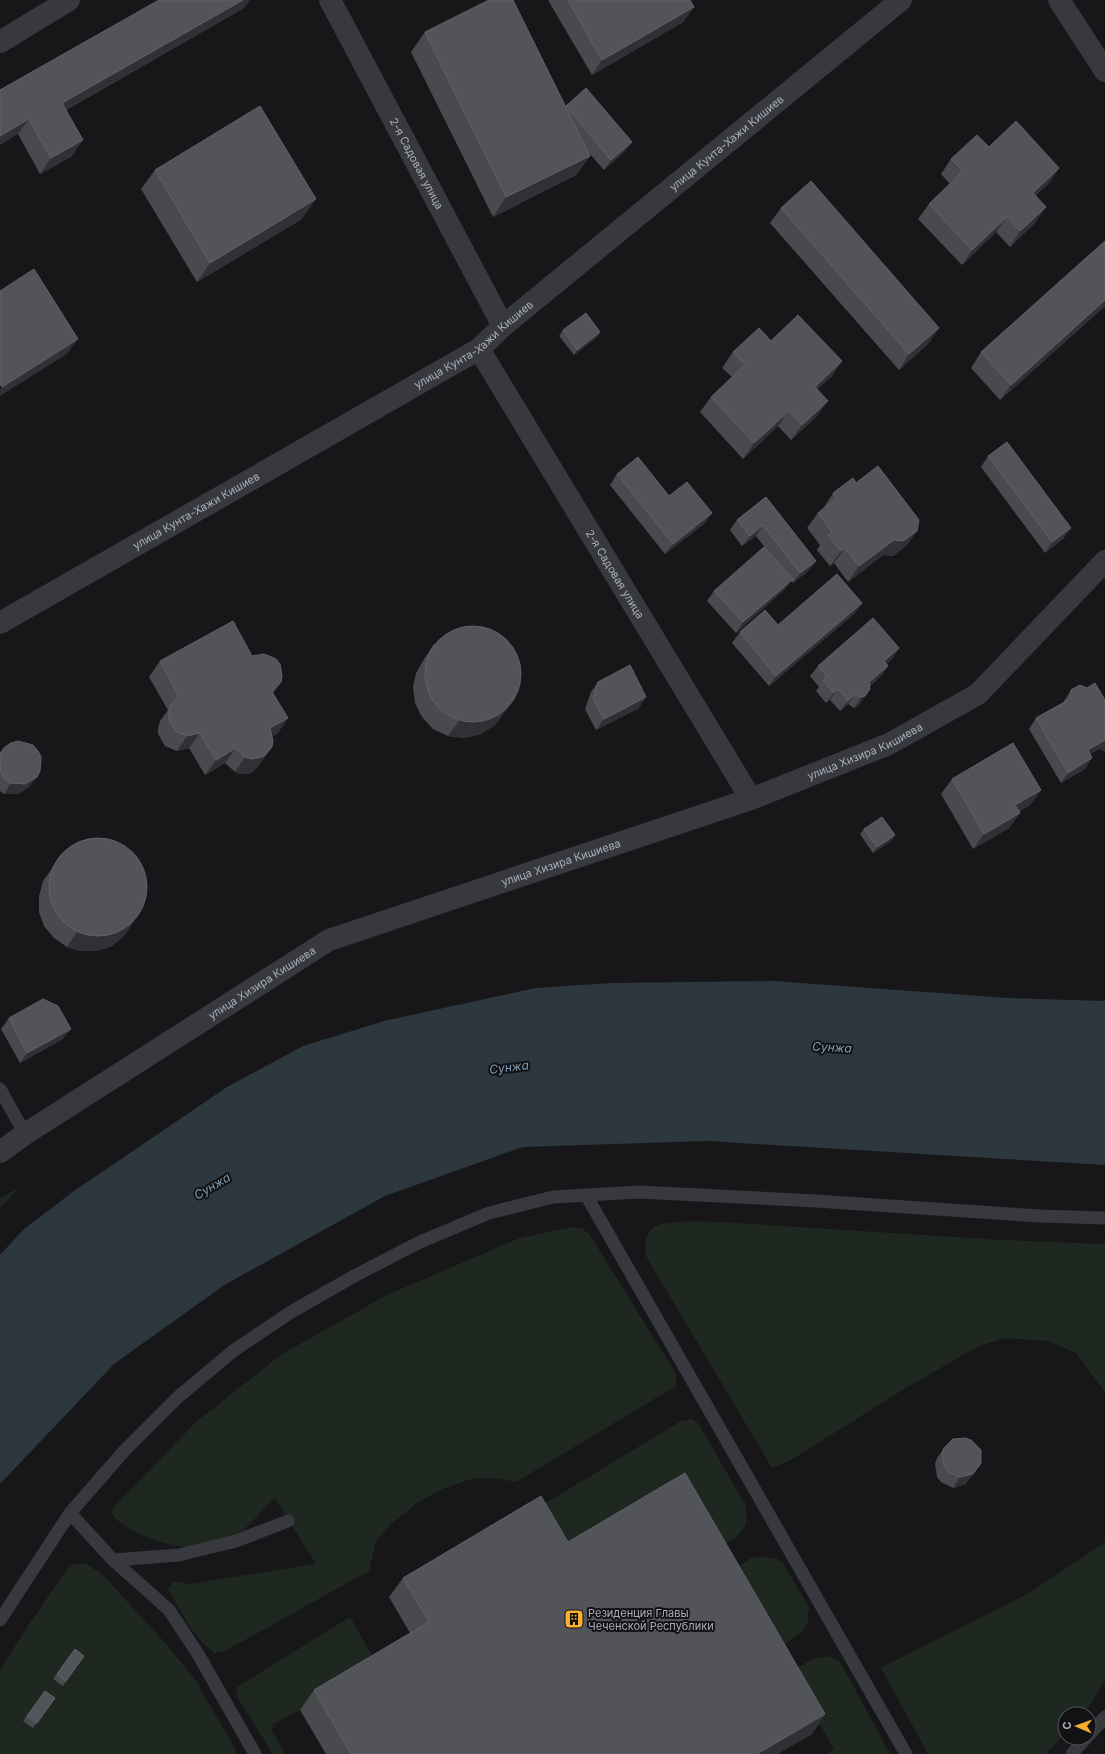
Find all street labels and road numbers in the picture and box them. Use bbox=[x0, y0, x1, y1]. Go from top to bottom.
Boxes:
street label: улица Кунта-Хажи Кишиев bbox=[666, 92, 787, 194]
street label: 2-я Садовая улица bbox=[387, 115, 447, 212]
street label: улица Кунта-Хажи Кишиев bbox=[412, 297, 536, 392]
street label: улица Кунта-Хажи Кишиев bbox=[130, 469, 262, 553]
street label: 2-я Садовая улица bbox=[583, 527, 647, 621]
street label: улица Хизира Кишиева bbox=[805, 720, 925, 783]
street label: улица Хизира Кишиева bbox=[500, 836, 622, 889]
street label: улица Хизира Кишиева bbox=[206, 943, 318, 1022]

